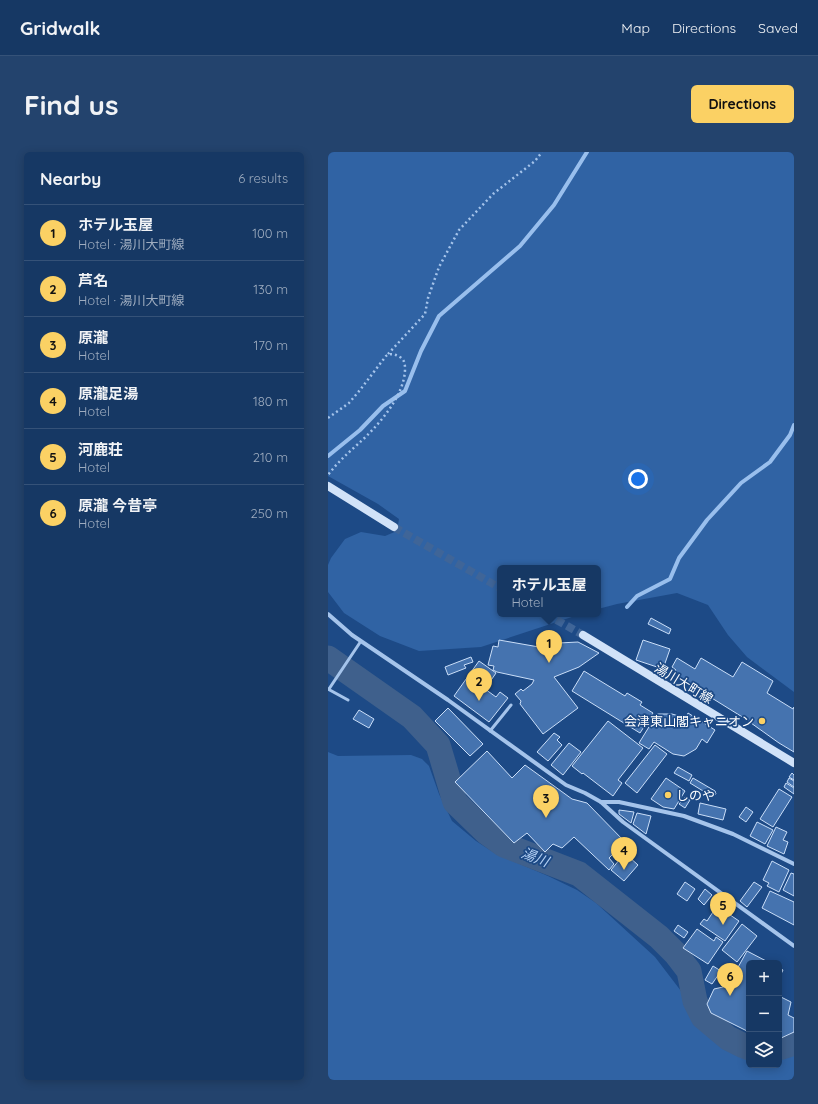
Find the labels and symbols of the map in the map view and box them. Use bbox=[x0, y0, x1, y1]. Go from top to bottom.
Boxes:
your location bbox=[628, 469, 648, 489]
pin: 1 bbox=[536, 630, 562, 663]
street label: 湯川大町線 bbox=[652, 659, 716, 707]
pin: 2 bbox=[466, 668, 492, 701]
place label: 会津東山閣キャニオン bbox=[624, 713, 754, 729]
marker: 会津東山閣キャニオン bbox=[757, 716, 767, 726]
pin: 3 bbox=[533, 785, 559, 818]
place label: しのや bbox=[676, 787, 715, 803]
marker: しのや bbox=[663, 790, 673, 800]
pin: 4 bbox=[611, 837, 637, 870]
water label: 湯川 bbox=[519, 844, 553, 871]
pin: 5 bbox=[710, 892, 736, 925]
pin: 6 bbox=[717, 963, 743, 996]

